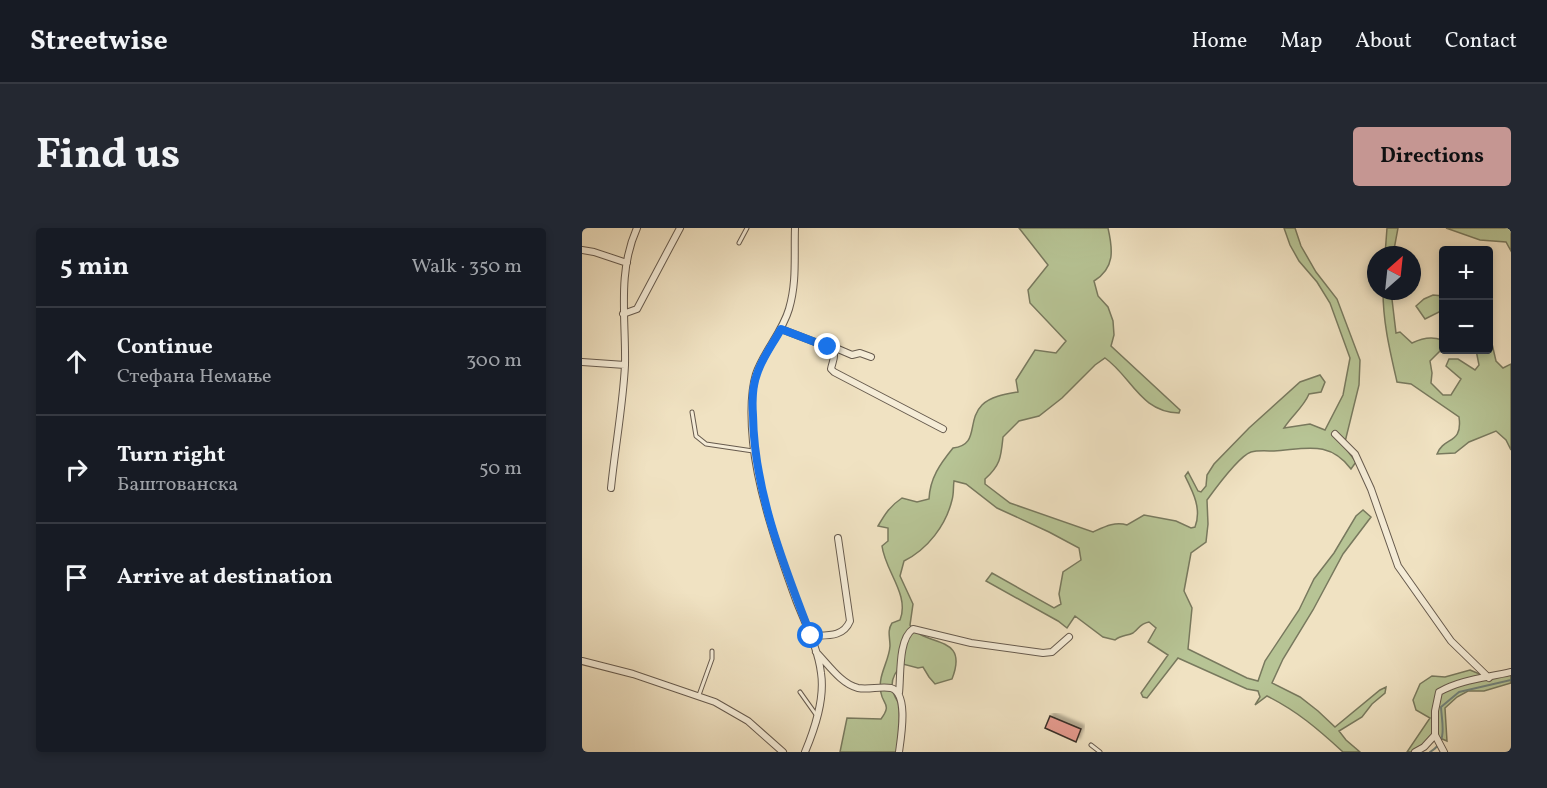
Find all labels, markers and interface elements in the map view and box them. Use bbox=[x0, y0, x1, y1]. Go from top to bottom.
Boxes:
text: Streetwise bbox=[30, 22, 168, 61]
text: Home bbox=[1192, 27, 1247, 56]
text: Map bbox=[1280, 27, 1322, 56]
text: About bbox=[1355, 27, 1412, 56]
text: Contact bbox=[1445, 27, 1517, 56]
text: Find us bbox=[36, 127, 180, 186]
button: Directions bbox=[1353, 127, 1511, 186]
north arrow bbox=[1367, 246, 1421, 300]
map controls bbox=[1439, 246, 1493, 354]
button: + bbox=[1439, 246, 1493, 300]
text: 5 min bbox=[60, 249, 129, 285]
text: Walk · 350 m bbox=[411, 253, 522, 281]
button: − bbox=[1439, 300, 1493, 354]
text: Continue bbox=[117, 332, 213, 363]
route end bbox=[814, 333, 840, 359]
icon: ahead bbox=[60, 345, 93, 378]
text: 300 m bbox=[466, 347, 522, 375]
text: Стефана Немање bbox=[117, 363, 272, 391]
text: Turn right bbox=[117, 440, 225, 471]
icon: right bbox=[60, 453, 93, 486]
text: 50 m bbox=[479, 455, 522, 483]
text: Баштованска bbox=[117, 471, 238, 499]
icon: arrive bbox=[60, 561, 93, 594]
text: Arrive at destination bbox=[117, 562, 333, 593]
route start bbox=[797, 622, 823, 648]

